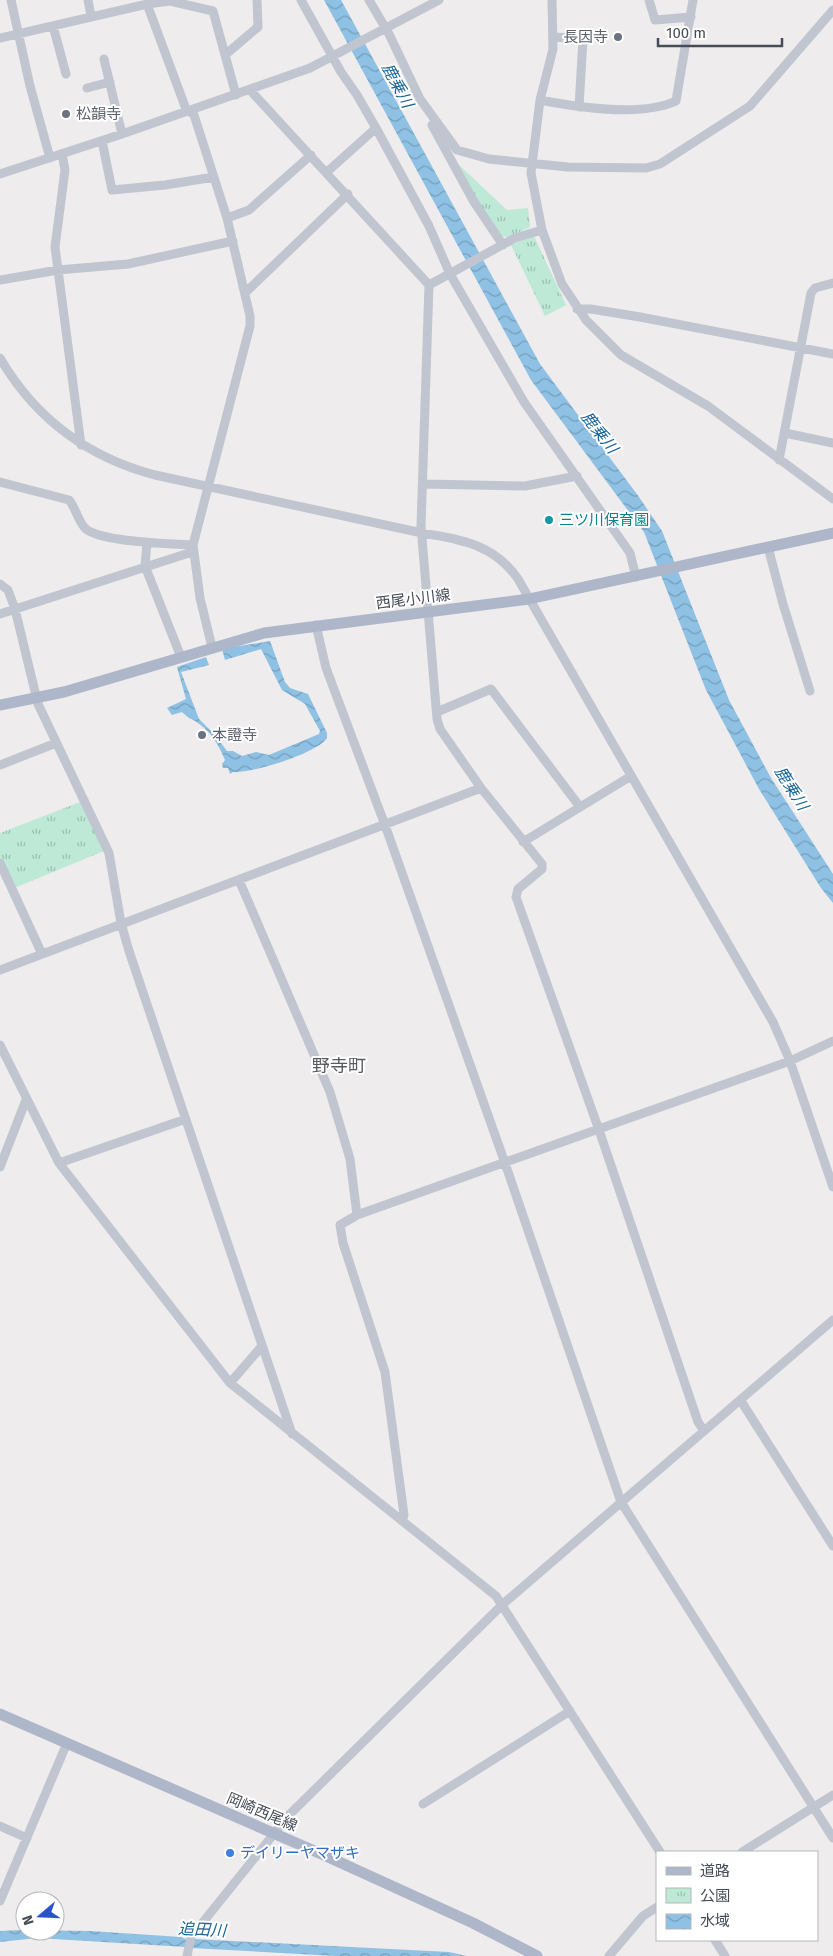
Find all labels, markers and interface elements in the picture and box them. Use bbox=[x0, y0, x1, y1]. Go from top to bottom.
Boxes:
scale bar bbox=[658, 15, 782, 47]
text: 100 m bbox=[666, 24, 706, 42]
place label: 長因寺 bbox=[563, 28, 608, 46]
marker: 長因寺 bbox=[612, 31, 624, 43]
water label: 鹿乗川 bbox=[378, 60, 418, 113]
place label: 松韻寺 bbox=[76, 105, 121, 123]
marker: 松韻寺 bbox=[60, 108, 72, 120]
water label: 鹿乗川 bbox=[577, 408, 623, 459]
place label: 三ツ川保育園 bbox=[559, 511, 649, 529]
marker: 三ツ川保育園 bbox=[543, 514, 555, 526]
street label: 西尾小川線 bbox=[375, 585, 451, 613]
place label: 本證寺 bbox=[212, 726, 257, 744]
marker: 本證寺 bbox=[196, 729, 208, 741]
water label: 鹿乗川 bbox=[771, 763, 813, 815]
district label: 野寺町 bbox=[312, 1055, 366, 1077]
street label: 岡崎西尾線 bbox=[224, 1789, 300, 1835]
place label: デイリーヤマザキ bbox=[240, 1844, 360, 1862]
marker: デイリーヤマザキ bbox=[224, 1847, 236, 1859]
legend bbox=[656, 1851, 818, 1941]
text: 道路 bbox=[700, 1862, 730, 1880]
text: 公園 bbox=[700, 1887, 730, 1905]
north arrow bbox=[15, 1891, 65, 1941]
text: 水域 bbox=[700, 1912, 730, 1930]
text: N bbox=[19, 1913, 38, 1927]
water label: 追田川 bbox=[178, 1919, 228, 1940]

